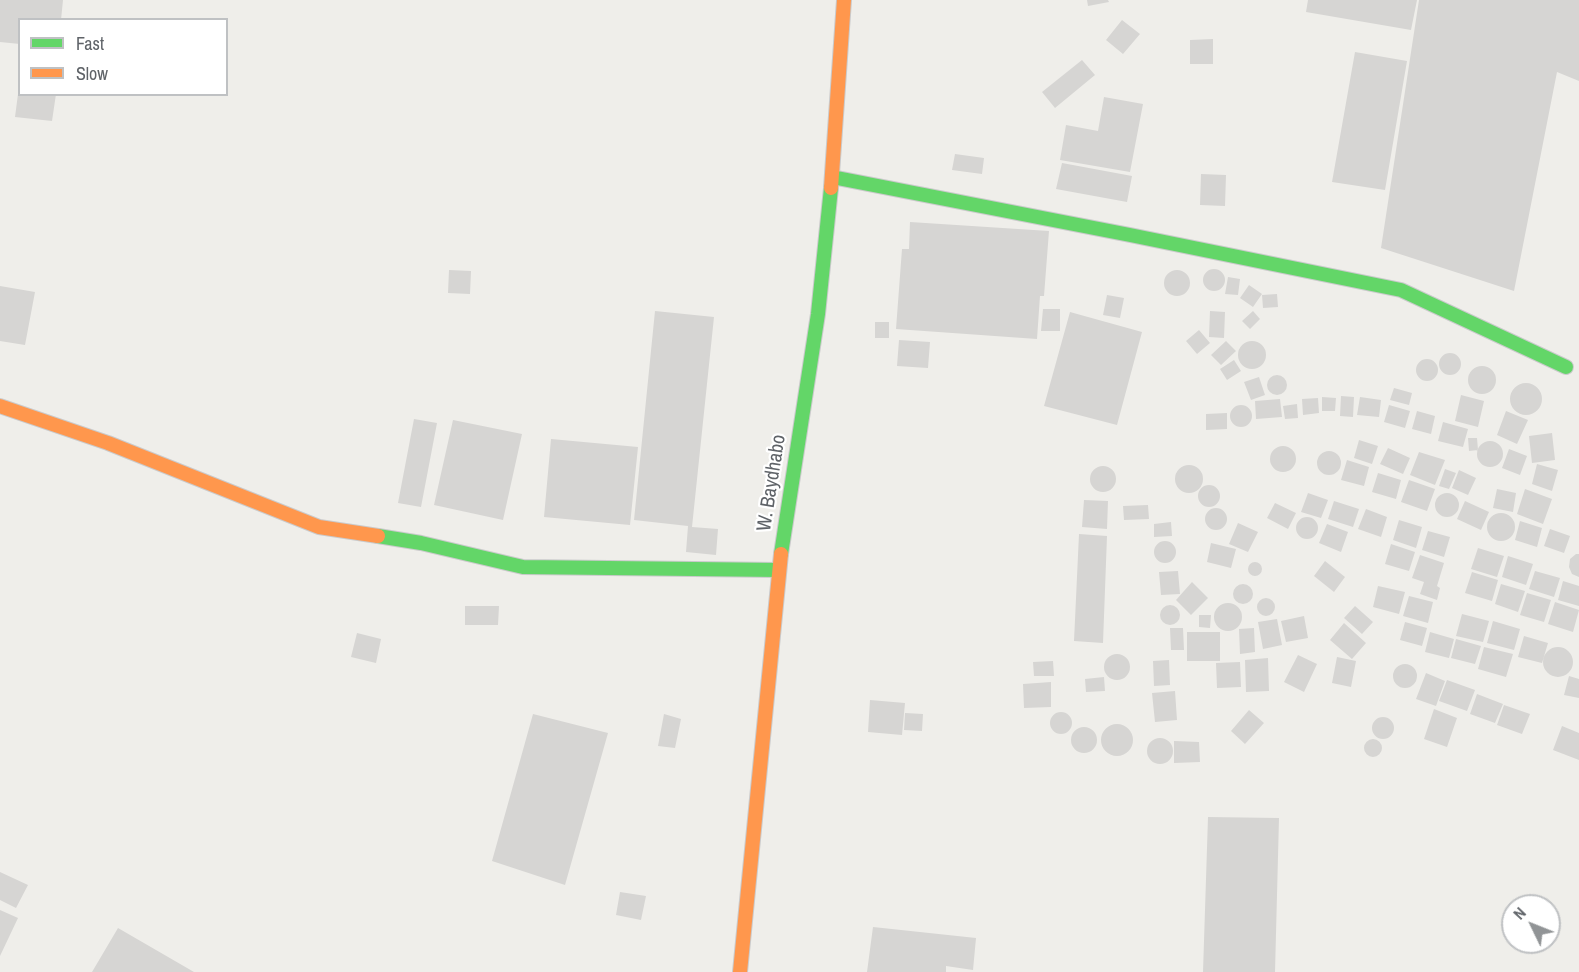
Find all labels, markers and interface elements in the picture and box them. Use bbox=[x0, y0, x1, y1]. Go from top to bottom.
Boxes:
legend bbox=[18, 18, 228, 96]
text: Fast bbox=[76, 31, 104, 56]
text: Slow bbox=[76, 61, 108, 86]
street label: W. Baydhabo bbox=[753, 433, 791, 533]
north arrow bbox=[1501, 894, 1561, 954]
text: N bbox=[1508, 902, 1531, 924]

